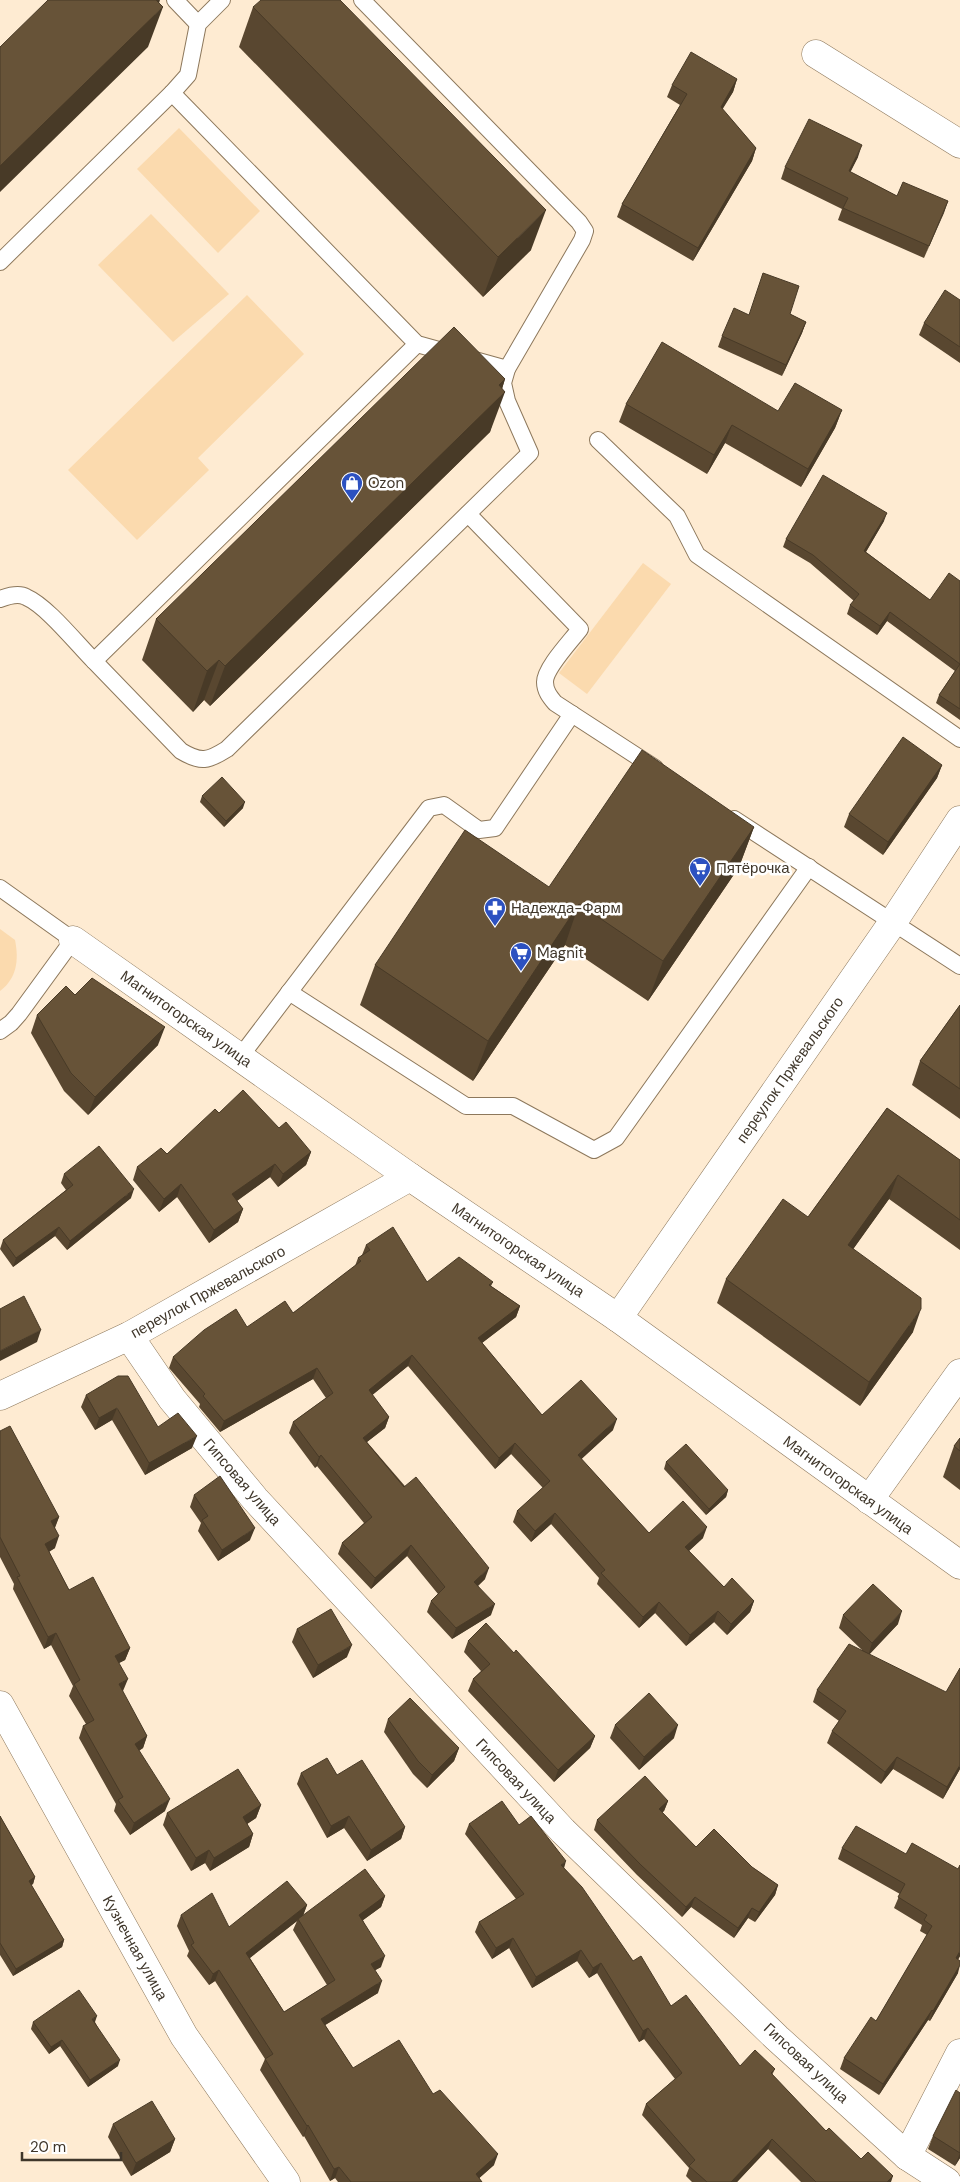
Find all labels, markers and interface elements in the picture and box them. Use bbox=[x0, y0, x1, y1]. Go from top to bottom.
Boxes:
shop icon: Ozon bbox=[340, 471, 364, 502]
place label: Ozon bbox=[368, 473, 404, 493]
supermarket icon: Пятёрочка bbox=[688, 856, 712, 887]
place label: Пятёрочка bbox=[716, 858, 790, 878]
pharmacy icon: Надежда-Фарм bbox=[483, 896, 507, 927]
place label: Надежда-Фарм bbox=[511, 898, 621, 918]
supermarket icon: Magnit bbox=[509, 941, 533, 972]
place label: Magnit bbox=[537, 943, 584, 963]
street label: Магнитогорская улица bbox=[116, 966, 256, 1072]
street label: переулок Пржевальского bbox=[732, 993, 848, 1147]
street label: Магнитогорская улица bbox=[448, 1198, 589, 1302]
street label: переулок Пржевальского bbox=[127, 1241, 289, 1343]
street label: Магнитогорская улица bbox=[779, 1431, 918, 1539]
street label: Гипсовая улица bbox=[199, 1434, 286, 1530]
street label: Гипсовая улица bbox=[471, 1734, 561, 1828]
street label: Кузнечная улица bbox=[98, 1892, 172, 2005]
street label: Гипсовая улица bbox=[759, 2018, 853, 2108]
scale bar bbox=[22, 2130, 121, 2162]
text: 20 m bbox=[30, 2137, 66, 2157]

